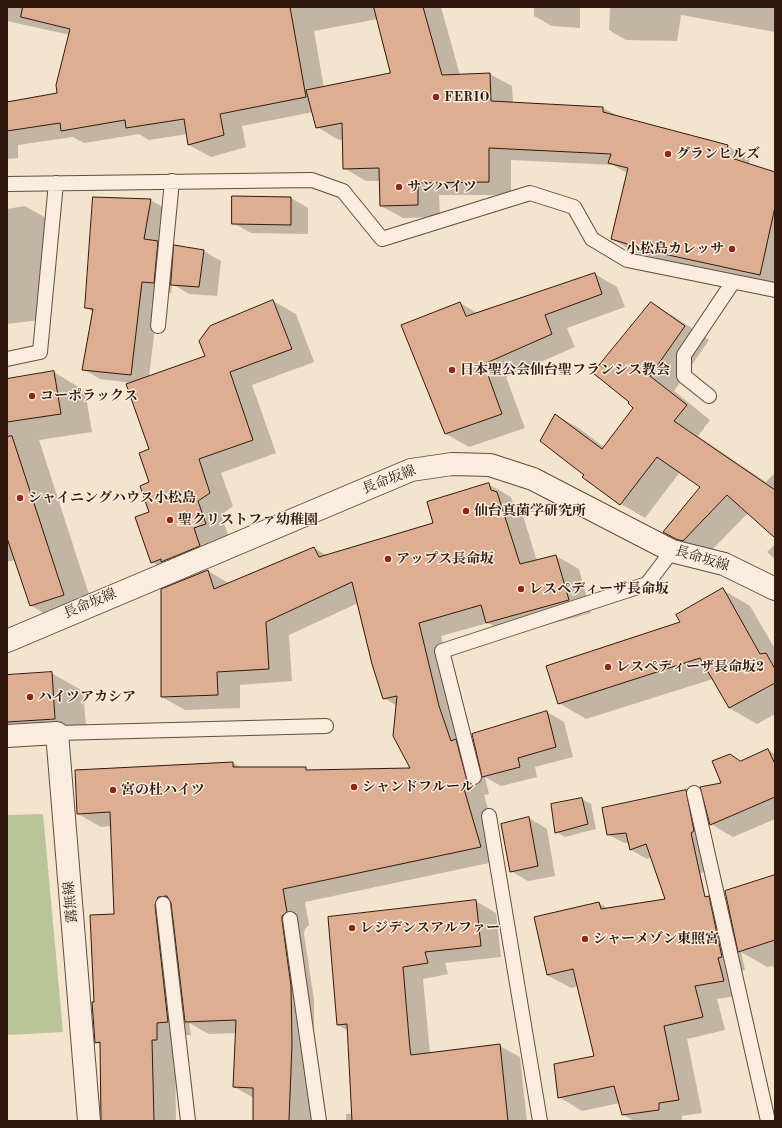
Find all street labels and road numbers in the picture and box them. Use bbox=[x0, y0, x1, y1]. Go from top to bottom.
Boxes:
street label: 長命坂線 bbox=[360, 462, 418, 498]
street label: 長命坂線 bbox=[673, 543, 731, 575]
street label: 長命坂線 bbox=[61, 585, 119, 623]
street label: 露無線 bbox=[61, 880, 81, 924]

